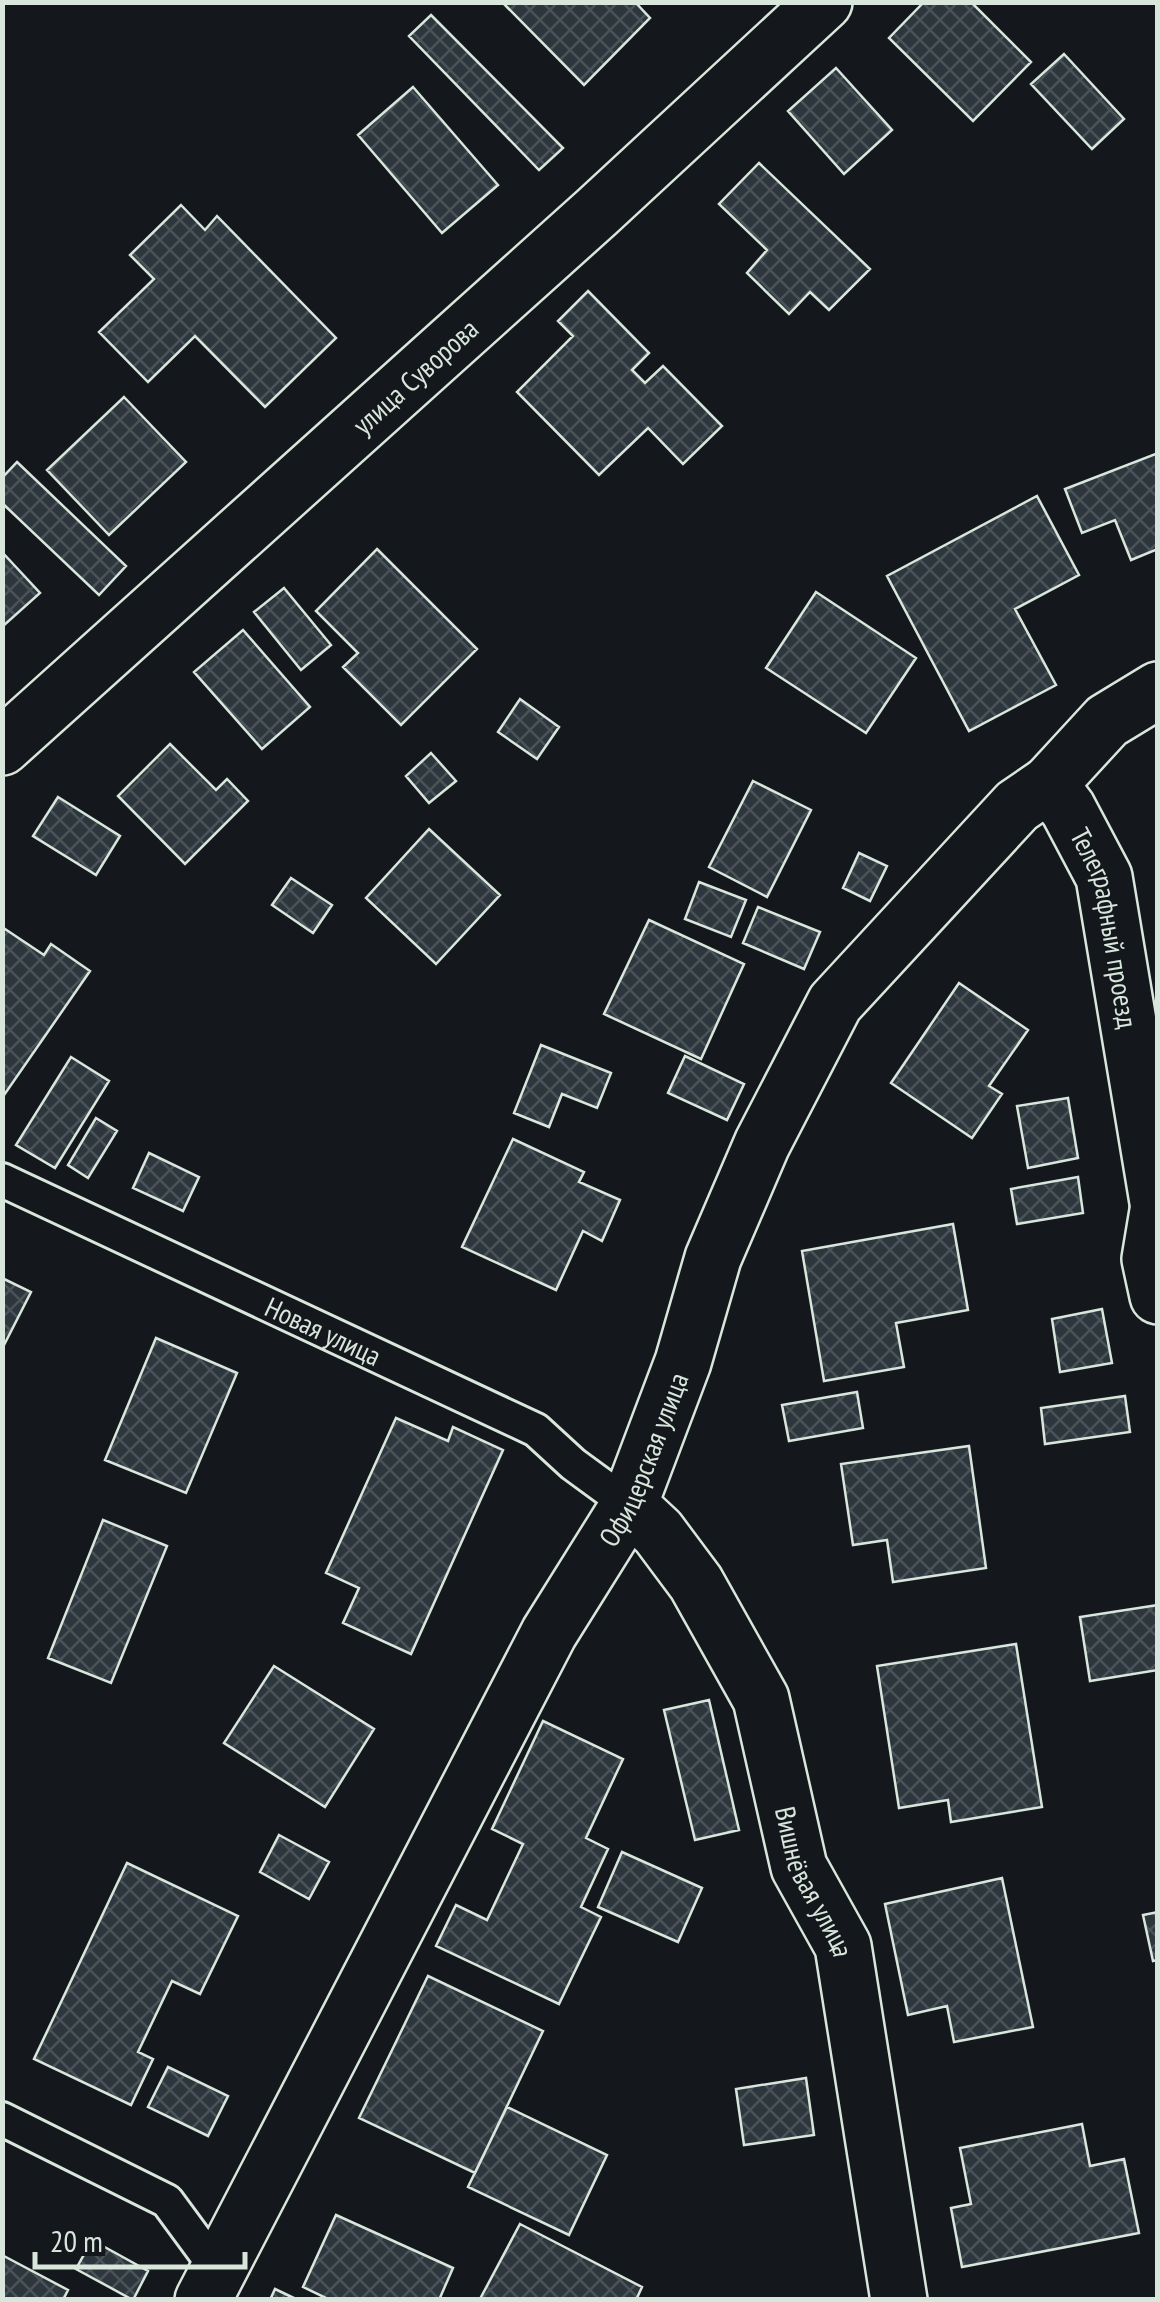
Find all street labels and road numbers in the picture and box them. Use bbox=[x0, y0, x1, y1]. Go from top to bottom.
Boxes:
street label: улица Суворова bbox=[344, 310, 485, 442]
street label: Телеграфный проезд bbox=[1063, 821, 1147, 1031]
street label: Новая улица bbox=[260, 1288, 387, 1374]
street label: Офицерская улица bbox=[589, 1367, 696, 1553]
street label: Вишнёвая улица bbox=[767, 1803, 863, 1959]

